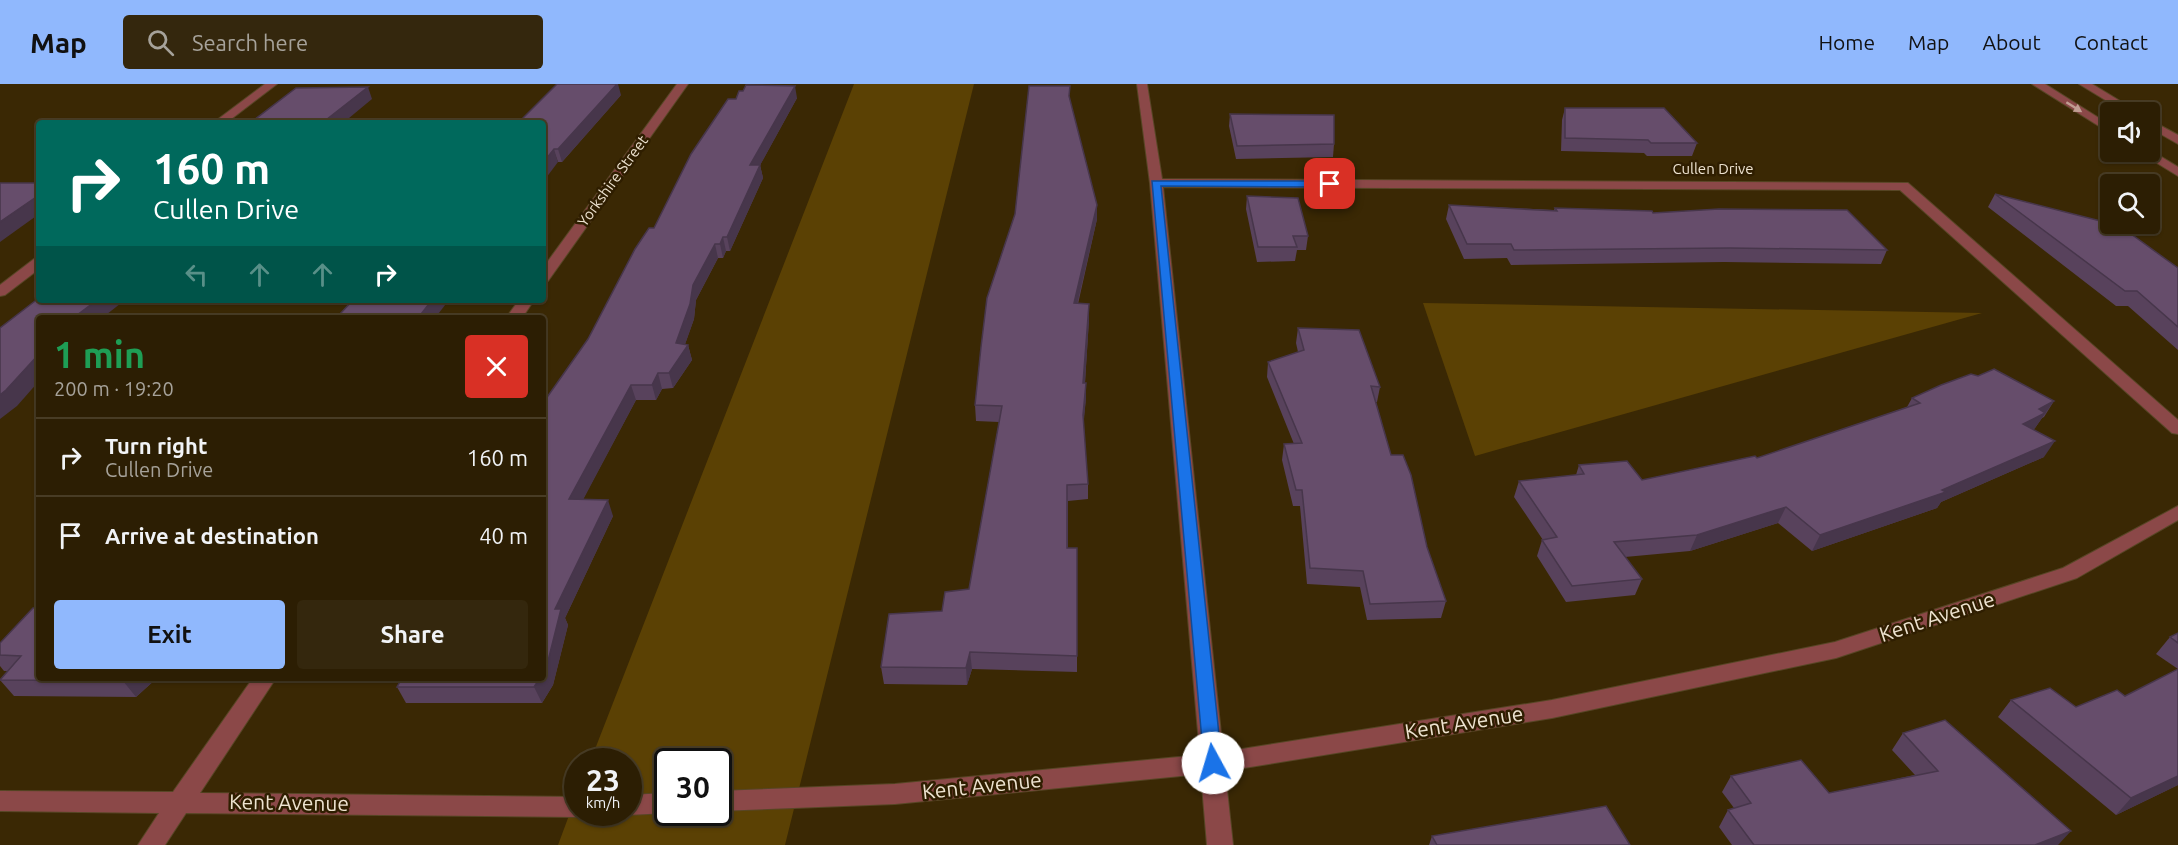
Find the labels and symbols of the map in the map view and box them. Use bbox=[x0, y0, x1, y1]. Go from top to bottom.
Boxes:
one-way arrow bbox=[2066, 102, 2082, 113]
street label: Yorkshire Street bbox=[574, 132, 651, 229]
pin bbox=[1304, 158, 1355, 209]
street label: Cullen Drive bbox=[1672, 160, 1754, 177]
street label: Kent Avenue bbox=[1876, 586, 1997, 646]
street label: Kent Avenue bbox=[1403, 701, 1525, 743]
position arrow bbox=[1181, 731, 1245, 795]
speed limit sign: 30 bbox=[654, 748, 732, 826]
street label: Kent Avenue bbox=[921, 767, 1043, 803]
street label: Kent Avenue bbox=[229, 789, 349, 815]

